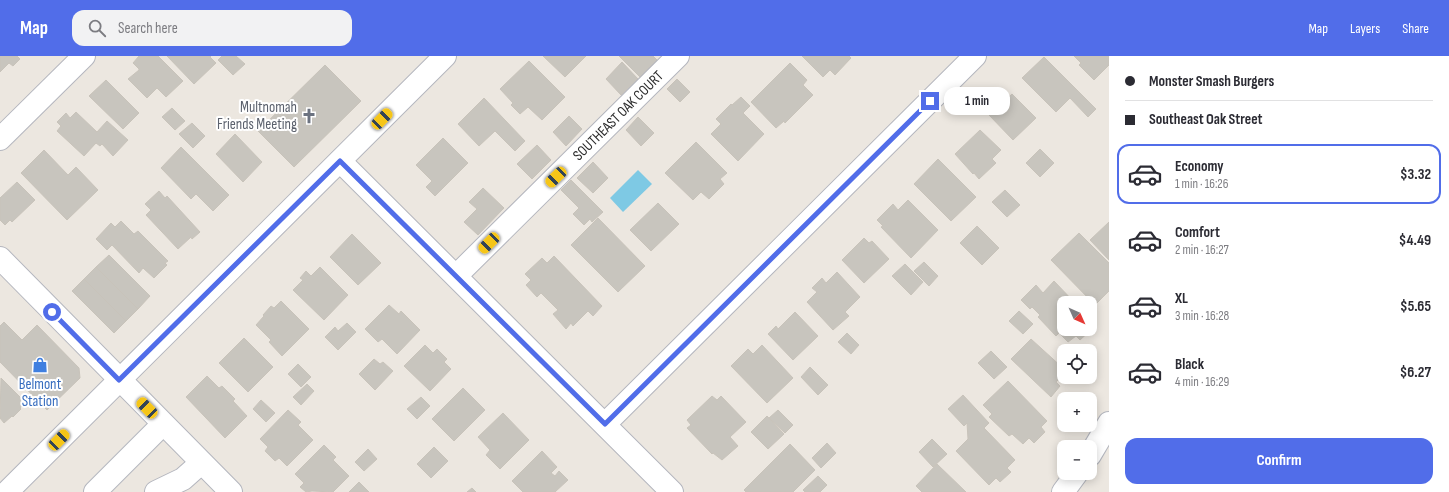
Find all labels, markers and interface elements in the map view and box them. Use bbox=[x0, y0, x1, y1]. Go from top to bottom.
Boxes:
search box bbox=[72, 10, 352, 46]
text: Map bbox=[20, 17, 48, 40]
icon: search bbox=[86, 17, 108, 39]
text: Search here bbox=[118, 19, 178, 38]
text: Map bbox=[1308, 20, 1328, 37]
text: Layers bbox=[1350, 20, 1380, 37]
text: Share bbox=[1402, 20, 1429, 37]
street label: SOUTHEAST OAK COURT bbox=[569, 67, 667, 165]
text: Monster Smash Burgers bbox=[1149, 72, 1274, 91]
callout: 1 min bbox=[944, 87, 1010, 115]
route end bbox=[921, 92, 939, 110]
text: 1 min bbox=[965, 93, 989, 109]
place label: Multnomah Friends Meeting bbox=[217, 98, 297, 134]
car bbox=[369, 106, 395, 132]
church icon: Multnomah Friends Meeting bbox=[300, 107, 318, 125]
text: Southeast Oak Street bbox=[1149, 110, 1263, 129]
icon: car bbox=[1127, 156, 1163, 192]
text: Economy bbox=[1175, 157, 1224, 176]
car bbox=[543, 164, 569, 190]
text: $3.32 bbox=[1400, 165, 1431, 184]
text: 1 min · 16:26 bbox=[1175, 176, 1228, 192]
icon: car bbox=[1127, 222, 1163, 258]
text: Comfort bbox=[1175, 223, 1220, 242]
car bbox=[476, 230, 502, 256]
text: $4.49 bbox=[1399, 231, 1431, 250]
text: 2 min · 16:27 bbox=[1175, 242, 1229, 258]
icon: car bbox=[1127, 288, 1163, 324]
text: XL bbox=[1175, 289, 1188, 308]
north arrow bbox=[1057, 296, 1097, 336]
map controls bbox=[1057, 296, 1097, 480]
text: $5.65 bbox=[1400, 297, 1431, 316]
route start bbox=[43, 303, 61, 321]
text: 3 min · 16:28 bbox=[1175, 308, 1229, 324]
button: locate bbox=[1057, 344, 1097, 384]
icon: car bbox=[1127, 354, 1163, 390]
text: Black bbox=[1175, 355, 1204, 374]
shop icon: Belmont Station bbox=[31, 356, 49, 374]
text: $6.27 bbox=[1400, 363, 1431, 382]
text: 4 min · 16:29 bbox=[1175, 374, 1229, 390]
place label: Belmont Station bbox=[19, 375, 62, 411]
button: + bbox=[1057, 392, 1097, 432]
car bbox=[134, 395, 160, 421]
car bbox=[46, 427, 72, 453]
button: Confirm bbox=[1125, 438, 1433, 484]
button: − bbox=[1057, 440, 1097, 480]

